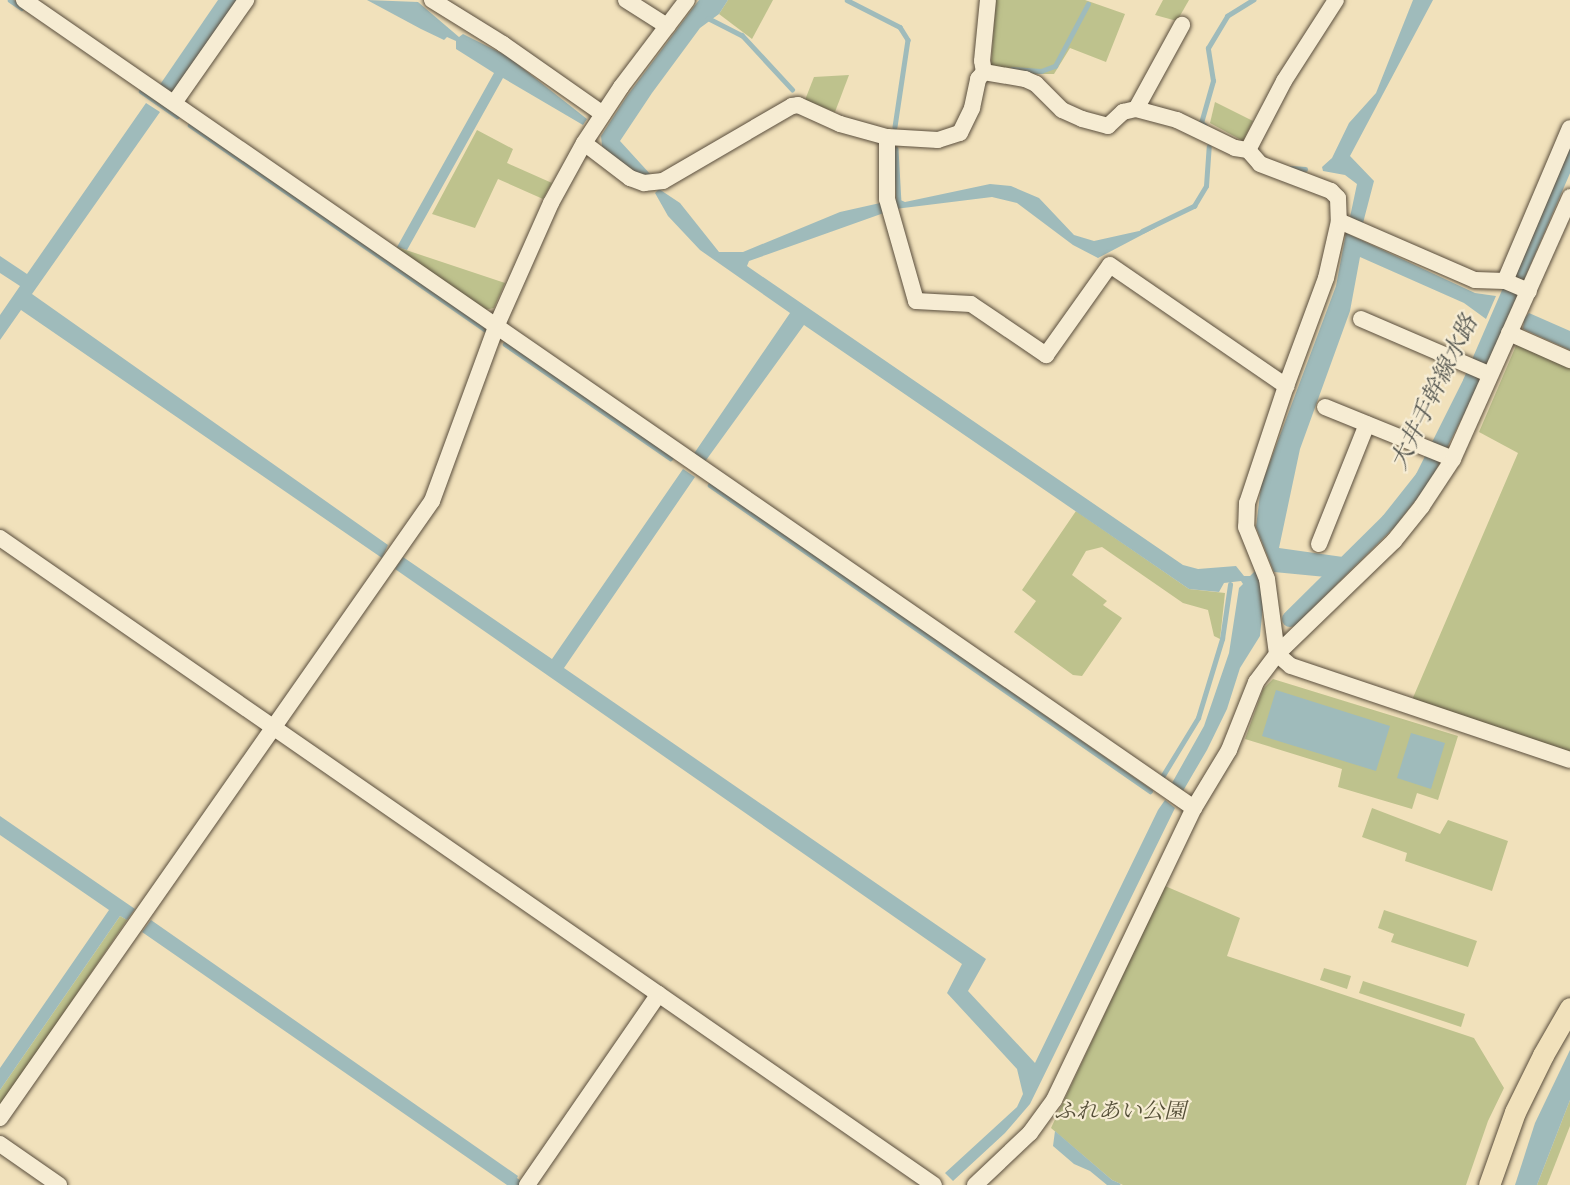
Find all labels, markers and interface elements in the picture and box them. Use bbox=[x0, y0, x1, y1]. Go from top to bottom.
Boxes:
water label: 大井手幹線水路 bbox=[1385, 311, 1485, 475]
park label: ふれあい公園 bbox=[1054, 1100, 1186, 1126]

